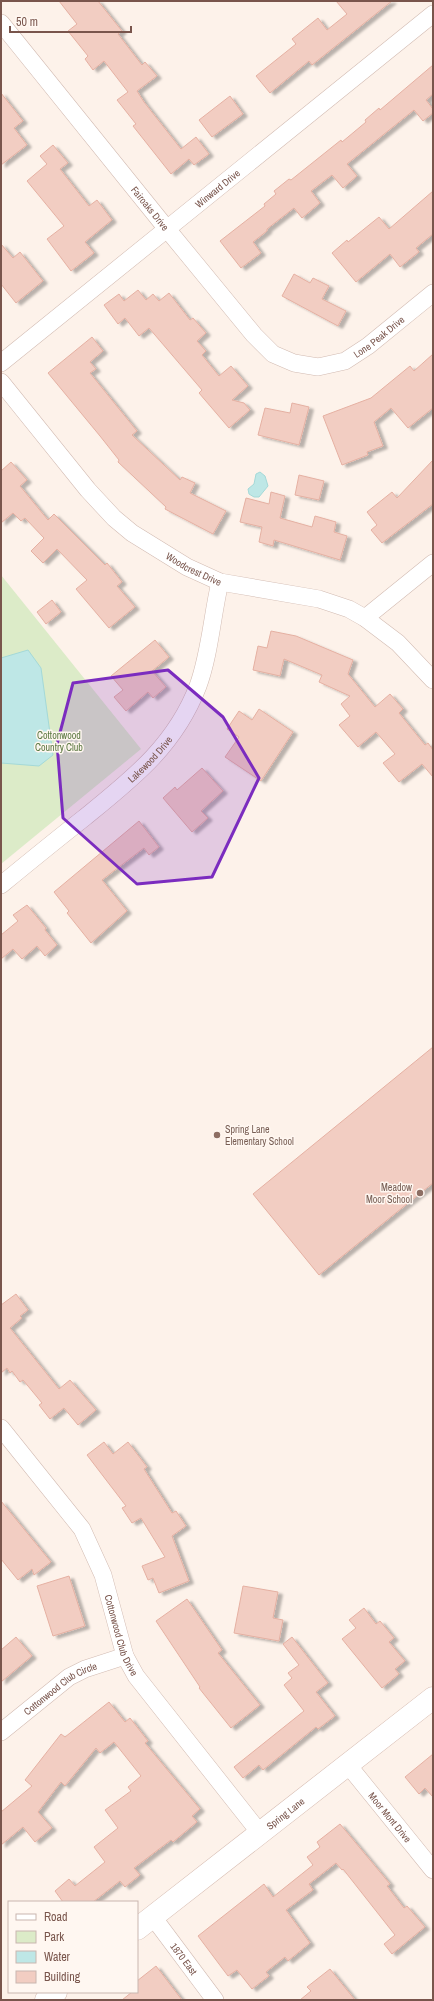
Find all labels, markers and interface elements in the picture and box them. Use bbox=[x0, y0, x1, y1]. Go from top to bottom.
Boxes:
scale bar bbox=[10, 8, 131, 34]
text: 50 m bbox=[16, 14, 38, 30]
street label: Winward Drive bbox=[192, 166, 243, 210]
street label: Fairoaks Drive bbox=[129, 183, 172, 234]
street label: Lone Peak Drive bbox=[351, 312, 407, 360]
street label: Woodcrest Drive bbox=[164, 549, 224, 589]
park label: Cottonwood Country Club bbox=[35, 729, 83, 754]
street label: Lakewood Drive bbox=[125, 733, 175, 785]
place label: Spring Lane Elementary School bbox=[225, 1123, 294, 1148]
marker: Spring Lane Elementary School bbox=[212, 1130, 222, 1140]
place label: Meadow Moor School bbox=[366, 1181, 412, 1206]
marker: Meadow Moor School bbox=[415, 1188, 425, 1198]
street label: Cottonwood Club Drive bbox=[102, 1593, 141, 1678]
street label: Cottonwood Club Circle bbox=[21, 1659, 99, 1718]
street label: Moor Mont Drive bbox=[366, 1789, 415, 1845]
street label: Spring Lane bbox=[264, 1794, 307, 1832]
legend bbox=[8, 1901, 138, 1993]
text: Road bbox=[44, 1909, 68, 1925]
text: Park bbox=[44, 1929, 64, 1945]
street label: 1870 East bbox=[168, 1940, 201, 1978]
text: Water bbox=[44, 1949, 71, 1965]
text: Building bbox=[44, 1969, 81, 1985]

